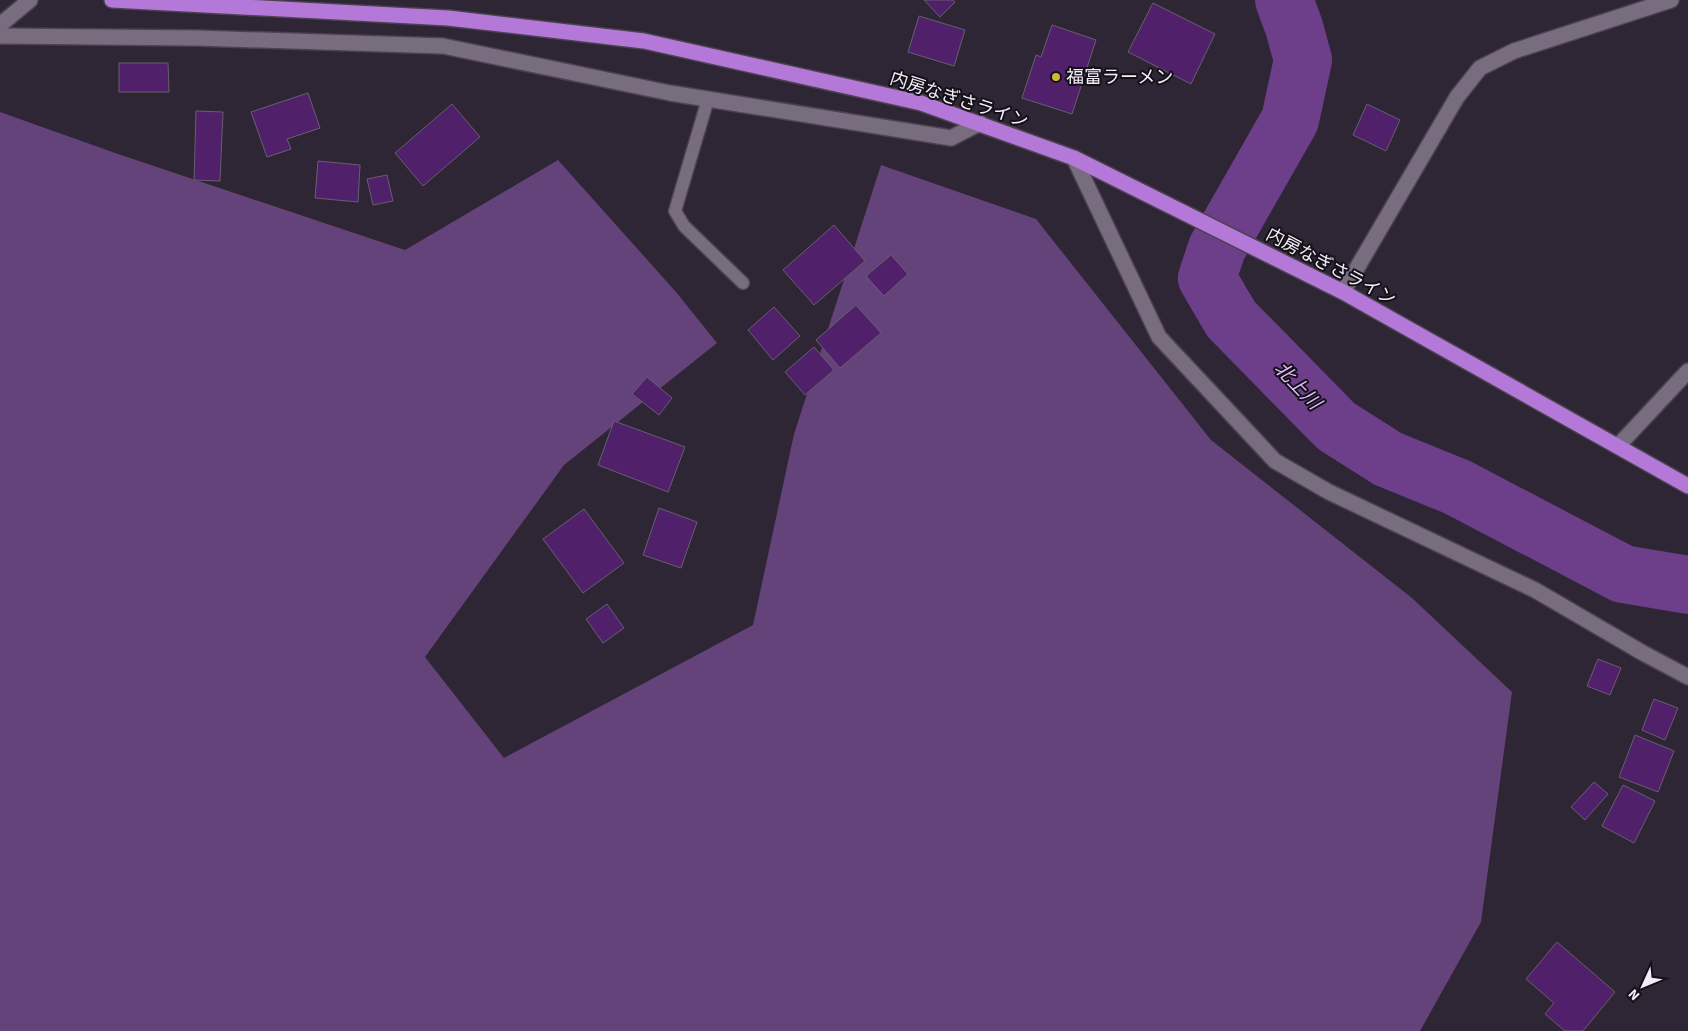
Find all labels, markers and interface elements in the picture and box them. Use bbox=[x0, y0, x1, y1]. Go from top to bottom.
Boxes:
place label: 福富ラーメン bbox=[1066, 65, 1173, 90]
street label: 内房なぎさライン bbox=[887, 66, 1031, 134]
marker: 福富ラーメン bbox=[1050, 71, 1062, 83]
street label: 内房なぎさライン bbox=[1262, 222, 1400, 312]
water label: 北上川 bbox=[1267, 356, 1328, 417]
north arrow bbox=[1618, 961, 1668, 1011]
text: N bbox=[1624, 984, 1645, 1005]

